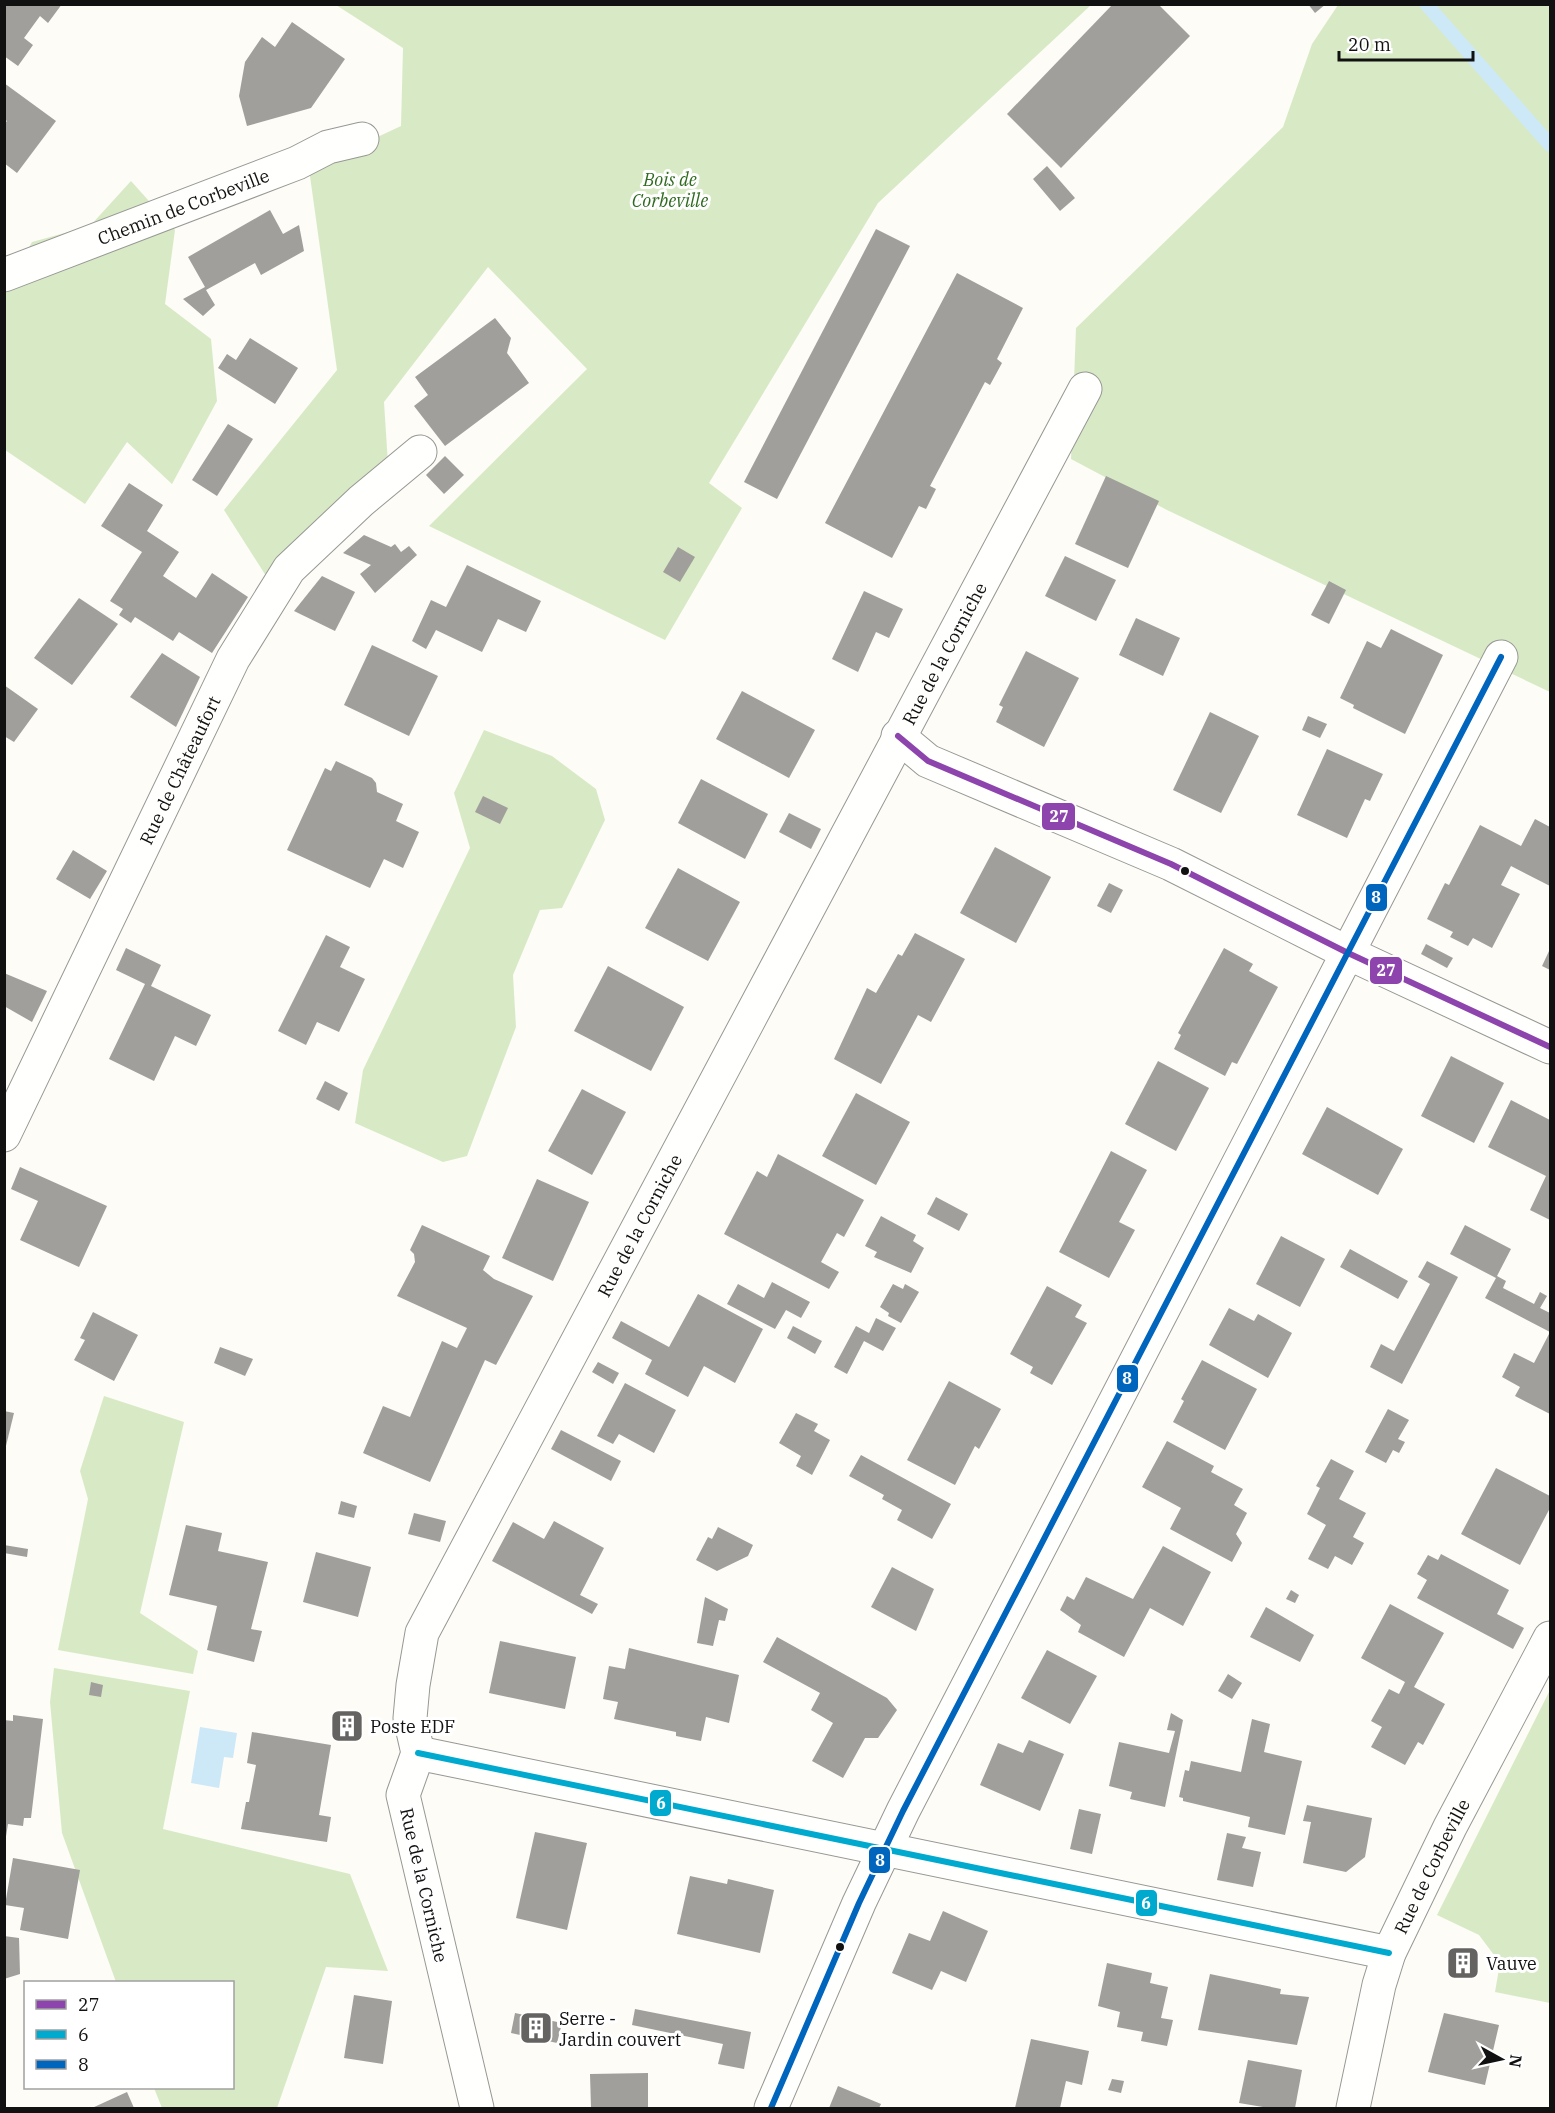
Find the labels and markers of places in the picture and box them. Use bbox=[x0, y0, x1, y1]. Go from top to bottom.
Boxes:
unlabelled marker bbox=[1179, 865, 1191, 877]
building icon: Poste EDF bbox=[329, 1708, 365, 1744]
place label: Poste EDF bbox=[370, 1715, 455, 1738]
unlabelled marker bbox=[834, 1941, 846, 1953]
building icon: Vauve bbox=[1445, 1945, 1481, 1981]
place label: Vauve bbox=[1486, 1952, 1537, 1975]
place label: Serre - Jardin couvert bbox=[559, 2007, 681, 2051]
building icon: Serre - Jardin couvert bbox=[518, 2010, 554, 2046]

